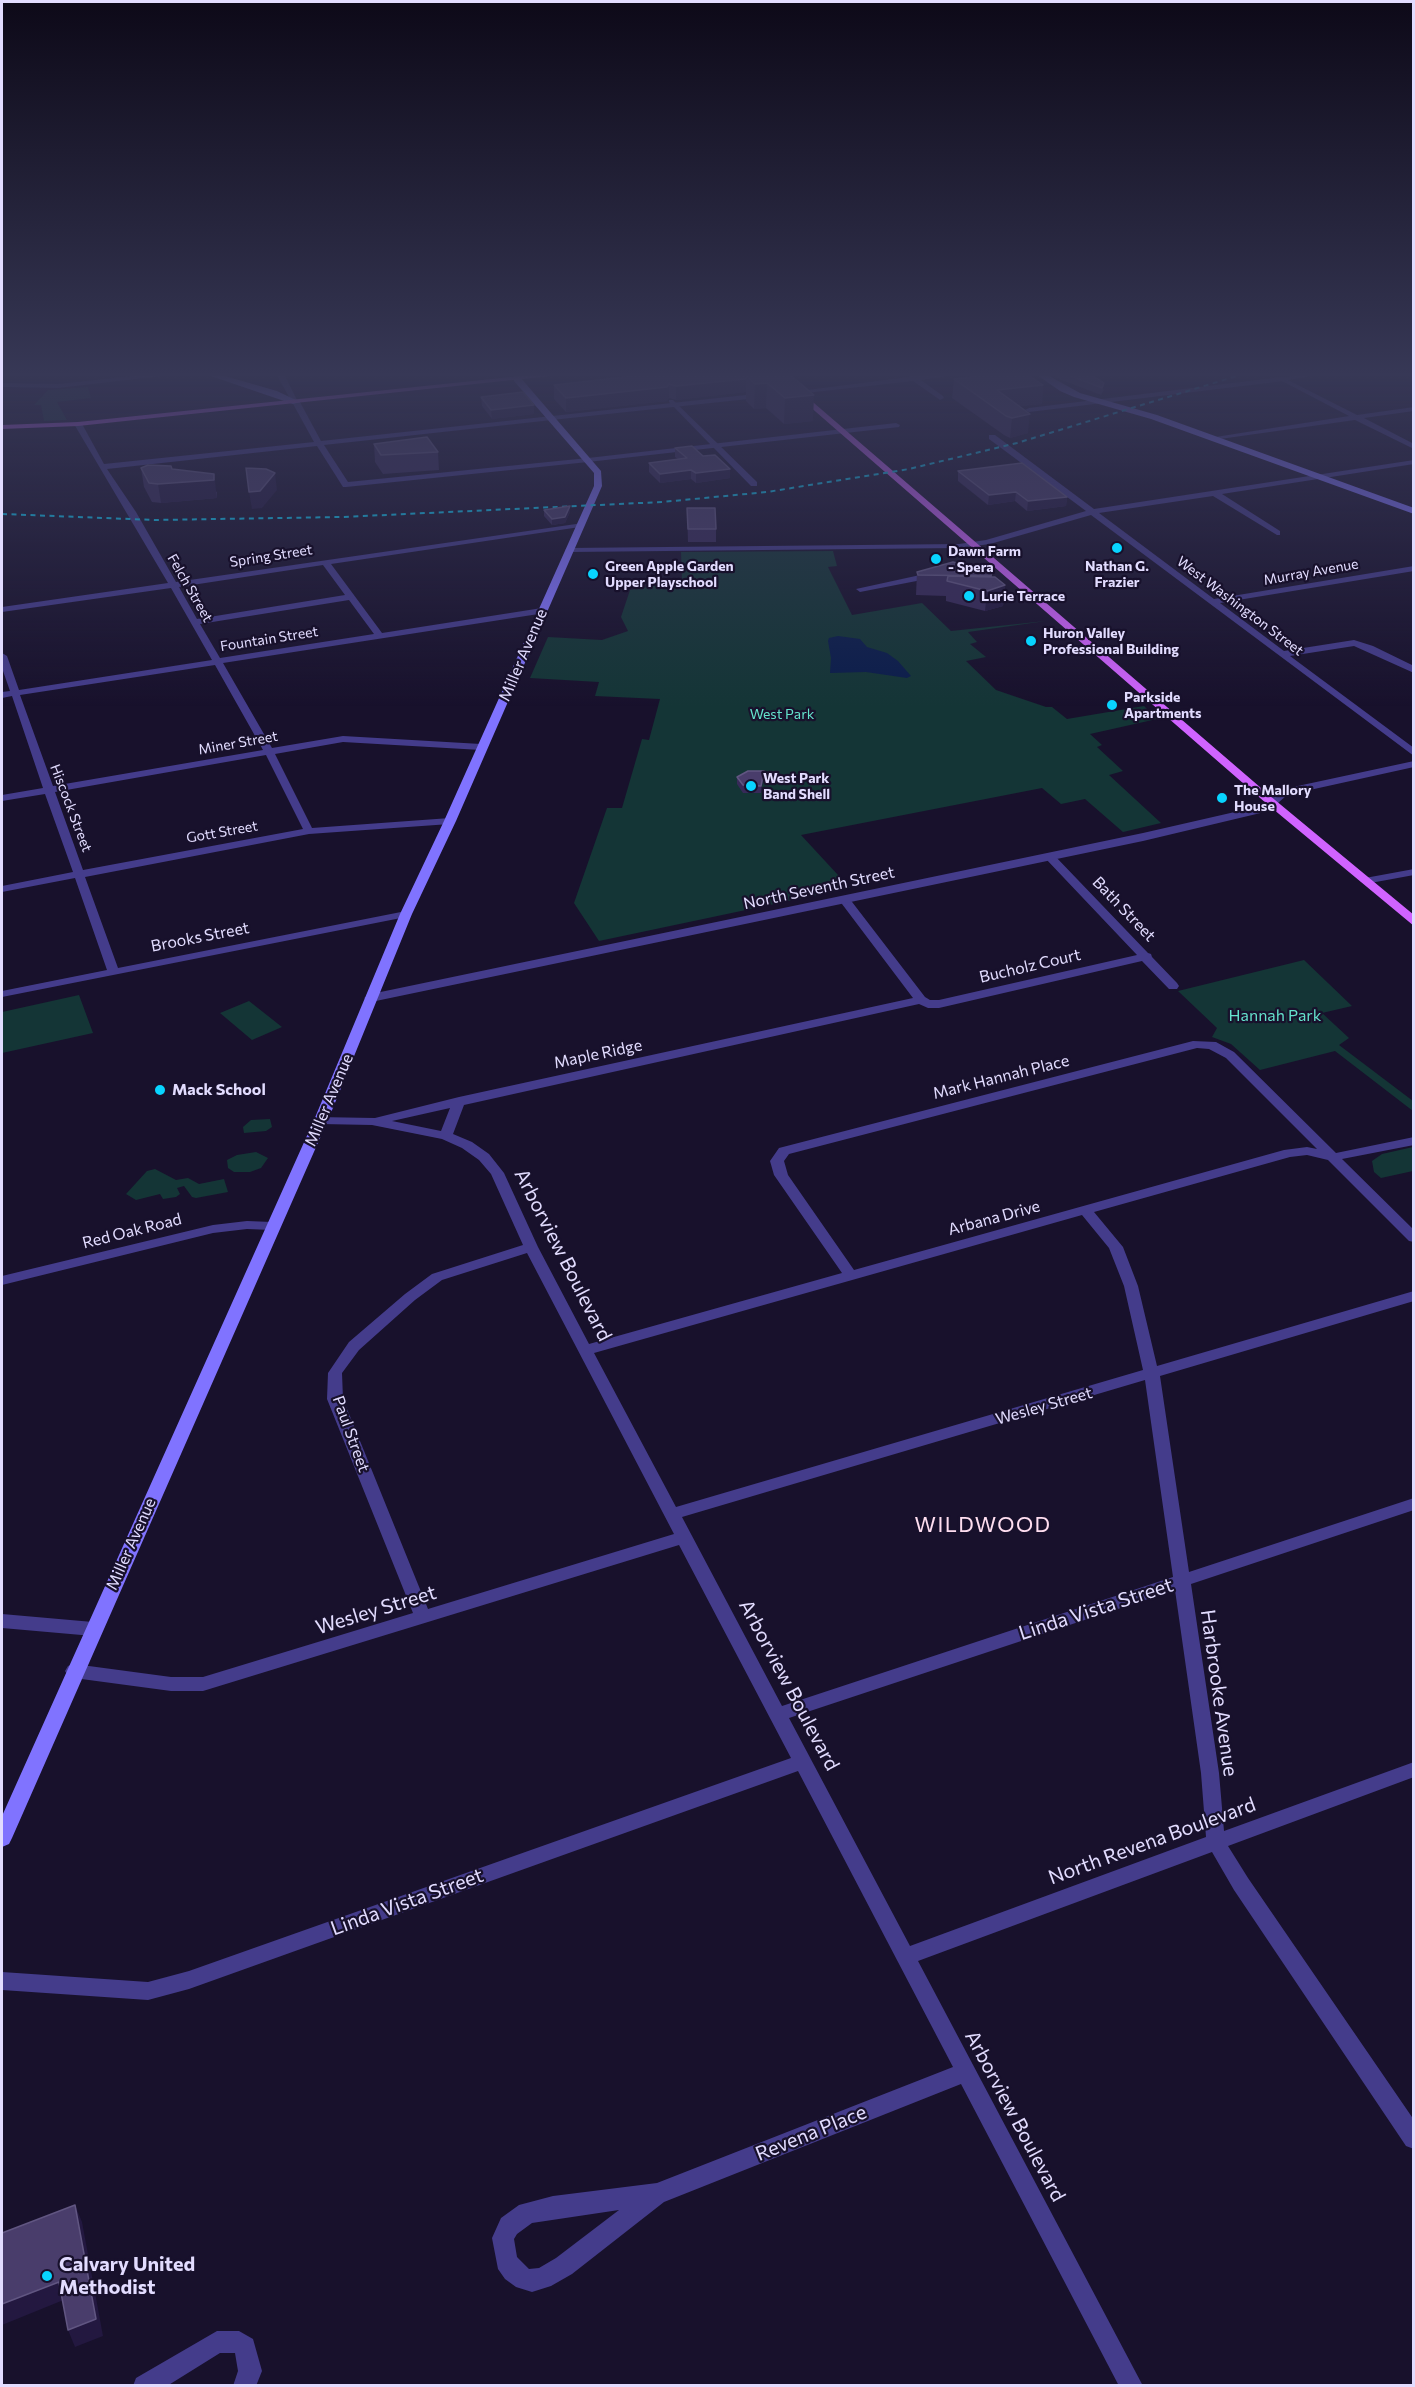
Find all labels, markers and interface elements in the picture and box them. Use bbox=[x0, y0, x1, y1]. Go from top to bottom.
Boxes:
street label: Spring Street bbox=[228, 541, 314, 571]
marker: Nathan G. Frazier bbox=[1110, 541, 1124, 555]
place label: Dawn Farm - Spera bbox=[948, 543, 1021, 576]
street label: Felch Street bbox=[164, 551, 216, 625]
marker: Dawn Farm - Spera bbox=[929, 552, 943, 566]
street label: West Washington Street bbox=[1173, 553, 1307, 659]
street label: Murray Avenue bbox=[1262, 555, 1360, 589]
place label: Green Apple Garden Upper Playschool bbox=[605, 558, 734, 590]
place label: Nathan G. Frazier bbox=[1085, 558, 1149, 590]
marker: Green Apple Garden Upper Playschool bbox=[586, 567, 600, 581]
place label: Lurie Terrace bbox=[981, 588, 1065, 604]
marker: Lurie Terrace bbox=[962, 589, 976, 603]
street label: Miller Avenue bbox=[495, 606, 551, 704]
street label: Fountain Street bbox=[219, 623, 319, 655]
place label: Huron Valley Professional Building bbox=[1043, 625, 1179, 658]
marker: Huron Valley Professional Building bbox=[1024, 634, 1038, 648]
place label: Parkside Apartments bbox=[1124, 689, 1202, 722]
marker: Parkside Apartments bbox=[1105, 698, 1119, 712]
park label: West Park bbox=[750, 706, 814, 722]
street label: Miner Street bbox=[197, 728, 279, 758]
street label: Hiscock Street bbox=[47, 762, 95, 854]
place label: West Park Band Shell bbox=[763, 770, 830, 802]
marker: West Park Band Shell bbox=[744, 779, 758, 793]
place label: The Mallory House bbox=[1234, 782, 1311, 814]
marker: The Mallory House bbox=[1215, 791, 1229, 805]
street label: Gott Street bbox=[185, 817, 259, 847]
street label: North Seventh Street bbox=[742, 863, 896, 913]
street label: Bath Street bbox=[1088, 873, 1160, 945]
street label: Brooks Street bbox=[149, 918, 251, 956]
street label: Bucholz Court bbox=[977, 945, 1083, 987]
park label: Hannah Park bbox=[1229, 1006, 1321, 1026]
street label: Maple Ridge bbox=[552, 1035, 644, 1073]
street label: Miller Avenue bbox=[301, 1051, 357, 1149]
street label: Mark Hannah Place bbox=[931, 1051, 1071, 1103]
place label: Mack School bbox=[172, 1080, 266, 1100]
marker: Mack School bbox=[153, 1083, 167, 1097]
street label: Arborview Boulevard bbox=[509, 1165, 617, 1345]
street label: Arbana Drive bbox=[946, 1196, 1042, 1240]
street label: Red Oak Road bbox=[80, 1209, 184, 1253]
street label: Wesley Street bbox=[993, 1383, 1095, 1429]
street label: Paul Street bbox=[328, 1393, 374, 1475]
street label: Miller Avenue bbox=[102, 1495, 160, 1593]
district label: WILDWOOD bbox=[914, 1512, 1052, 1538]
street label: Linda Vista Street bbox=[1016, 1573, 1176, 1645]
street label: Wesley Street bbox=[313, 1580, 439, 1640]
street label: Arborview Boulevard bbox=[734, 1595, 844, 1775]
street label: Harbrooke Avenue bbox=[1195, 1608, 1243, 1778]
street label: North Revena Boulevard bbox=[1045, 1792, 1259, 1890]
street label: Linda Vista Street bbox=[327, 1863, 487, 1941]
street label: Arborview Boulevard bbox=[960, 2026, 1070, 2206]
street label: Revena Place bbox=[752, 2100, 870, 2166]
place label: Calvary United Methodist bbox=[59, 2252, 195, 2299]
marker: Calvary United Methodist bbox=[40, 2269, 54, 2283]

